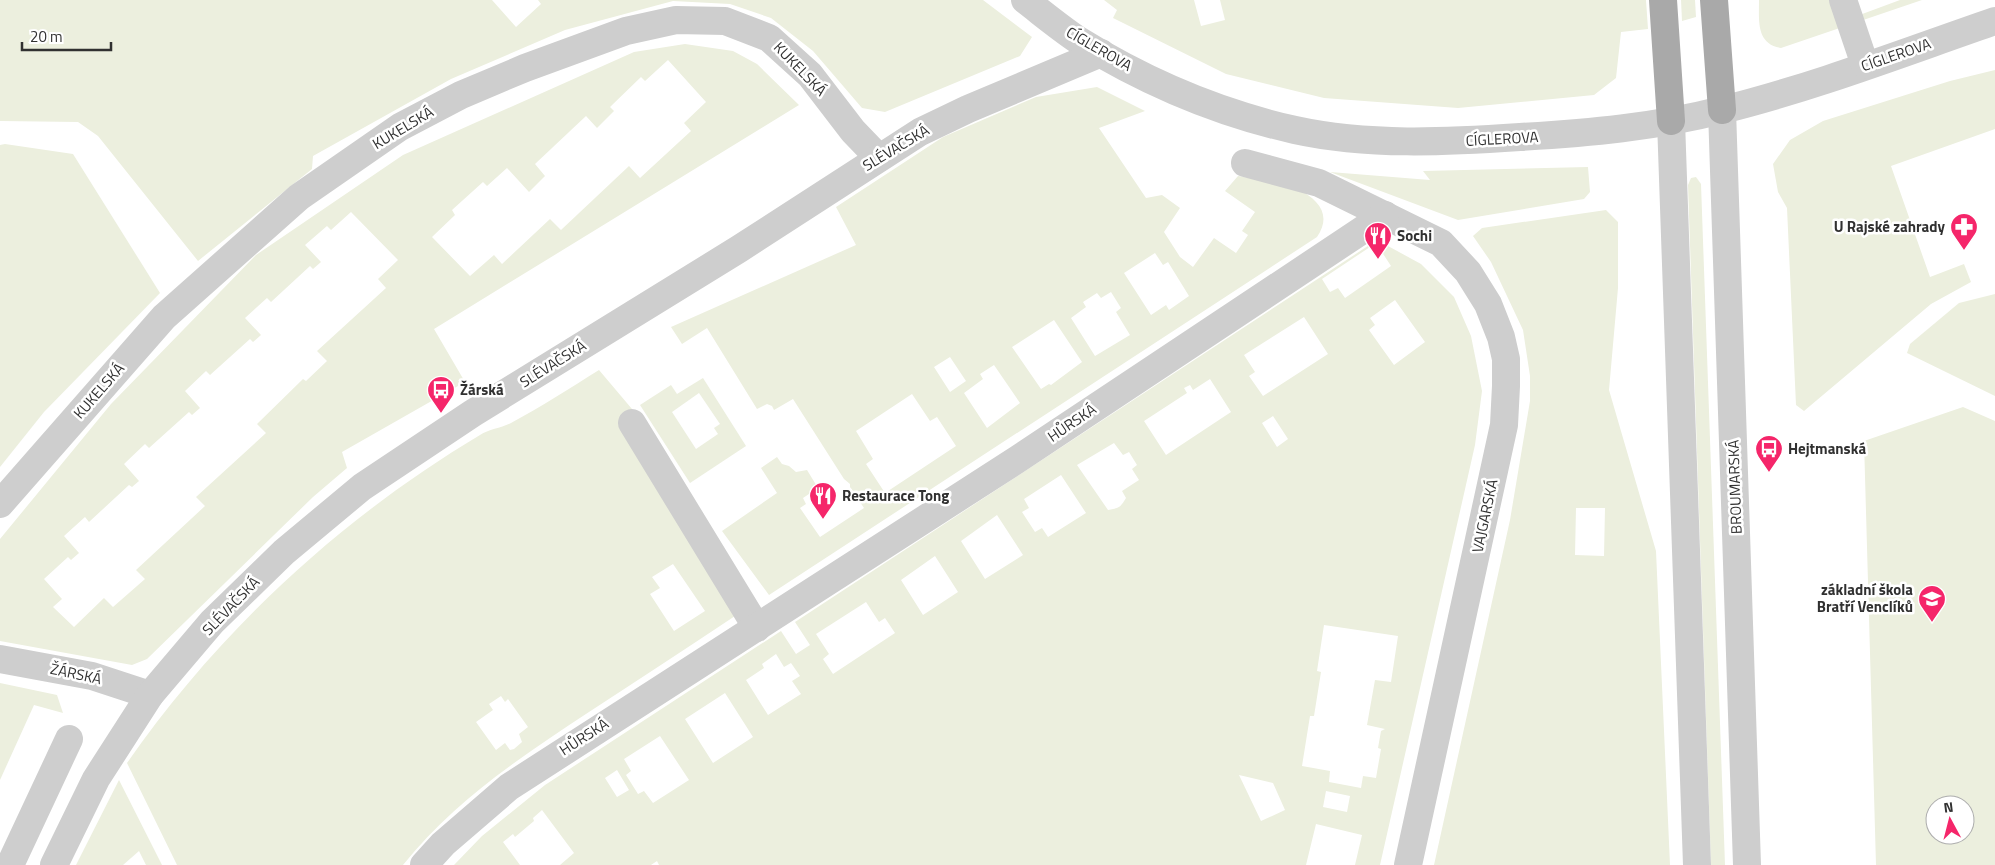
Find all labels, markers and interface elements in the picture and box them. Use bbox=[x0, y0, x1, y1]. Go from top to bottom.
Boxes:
scale bar bbox=[22, 20, 111, 52]
street label: CÍGLEROVA bbox=[1062, 20, 1137, 77]
text: 20 m bbox=[30, 25, 63, 48]
street label: CÍGLEROVA bbox=[1858, 32, 1934, 77]
street label: KUKELSKÁ bbox=[769, 36, 832, 101]
street label: KUKELSKÁ bbox=[368, 100, 438, 155]
street label: SLÉVAČSKÁ bbox=[858, 119, 934, 177]
street label: CÍGLEROVA bbox=[1465, 125, 1539, 152]
pharmacy icon: U Rajské zahrady bbox=[1949, 212, 1979, 251]
place label: U Rajské zahrady bbox=[1834, 215, 1945, 238]
restaurant icon: Sochi bbox=[1363, 221, 1393, 260]
place label: Sochi bbox=[1397, 224, 1432, 247]
street label: SLÉVAČSKÁ bbox=[515, 334, 590, 393]
street label: KUKELSKÁ bbox=[68, 357, 130, 424]
bus stop icon: Žárská bbox=[426, 375, 456, 414]
place label: Žárská bbox=[460, 378, 504, 401]
street label: HŮRSKÁ bbox=[1043, 398, 1101, 447]
bus stop icon: Hejtmanská bbox=[1754, 434, 1784, 473]
place label: Hejtmanská bbox=[1788, 437, 1866, 460]
street label: BROUMARSKÁ bbox=[1721, 439, 1748, 535]
street label: VAJGARSKÁ bbox=[1466, 477, 1504, 555]
restaurant icon: Restaurace Tong bbox=[808, 481, 838, 520]
place label: Restaurace Tong bbox=[842, 484, 949, 507]
street label: SLÉVAČSKÁ bbox=[197, 571, 265, 640]
place label: základní škola Bratří Venclíků bbox=[1817, 578, 1913, 618]
school or university icon: základní škola Bratří Venclíků bbox=[1917, 584, 1947, 623]
street label: ŽÁRSKÁ bbox=[48, 657, 104, 690]
street label: HŮRSKÁ bbox=[555, 712, 613, 761]
north arrow bbox=[1925, 795, 1975, 845]
text: N bbox=[1942, 796, 1954, 818]

